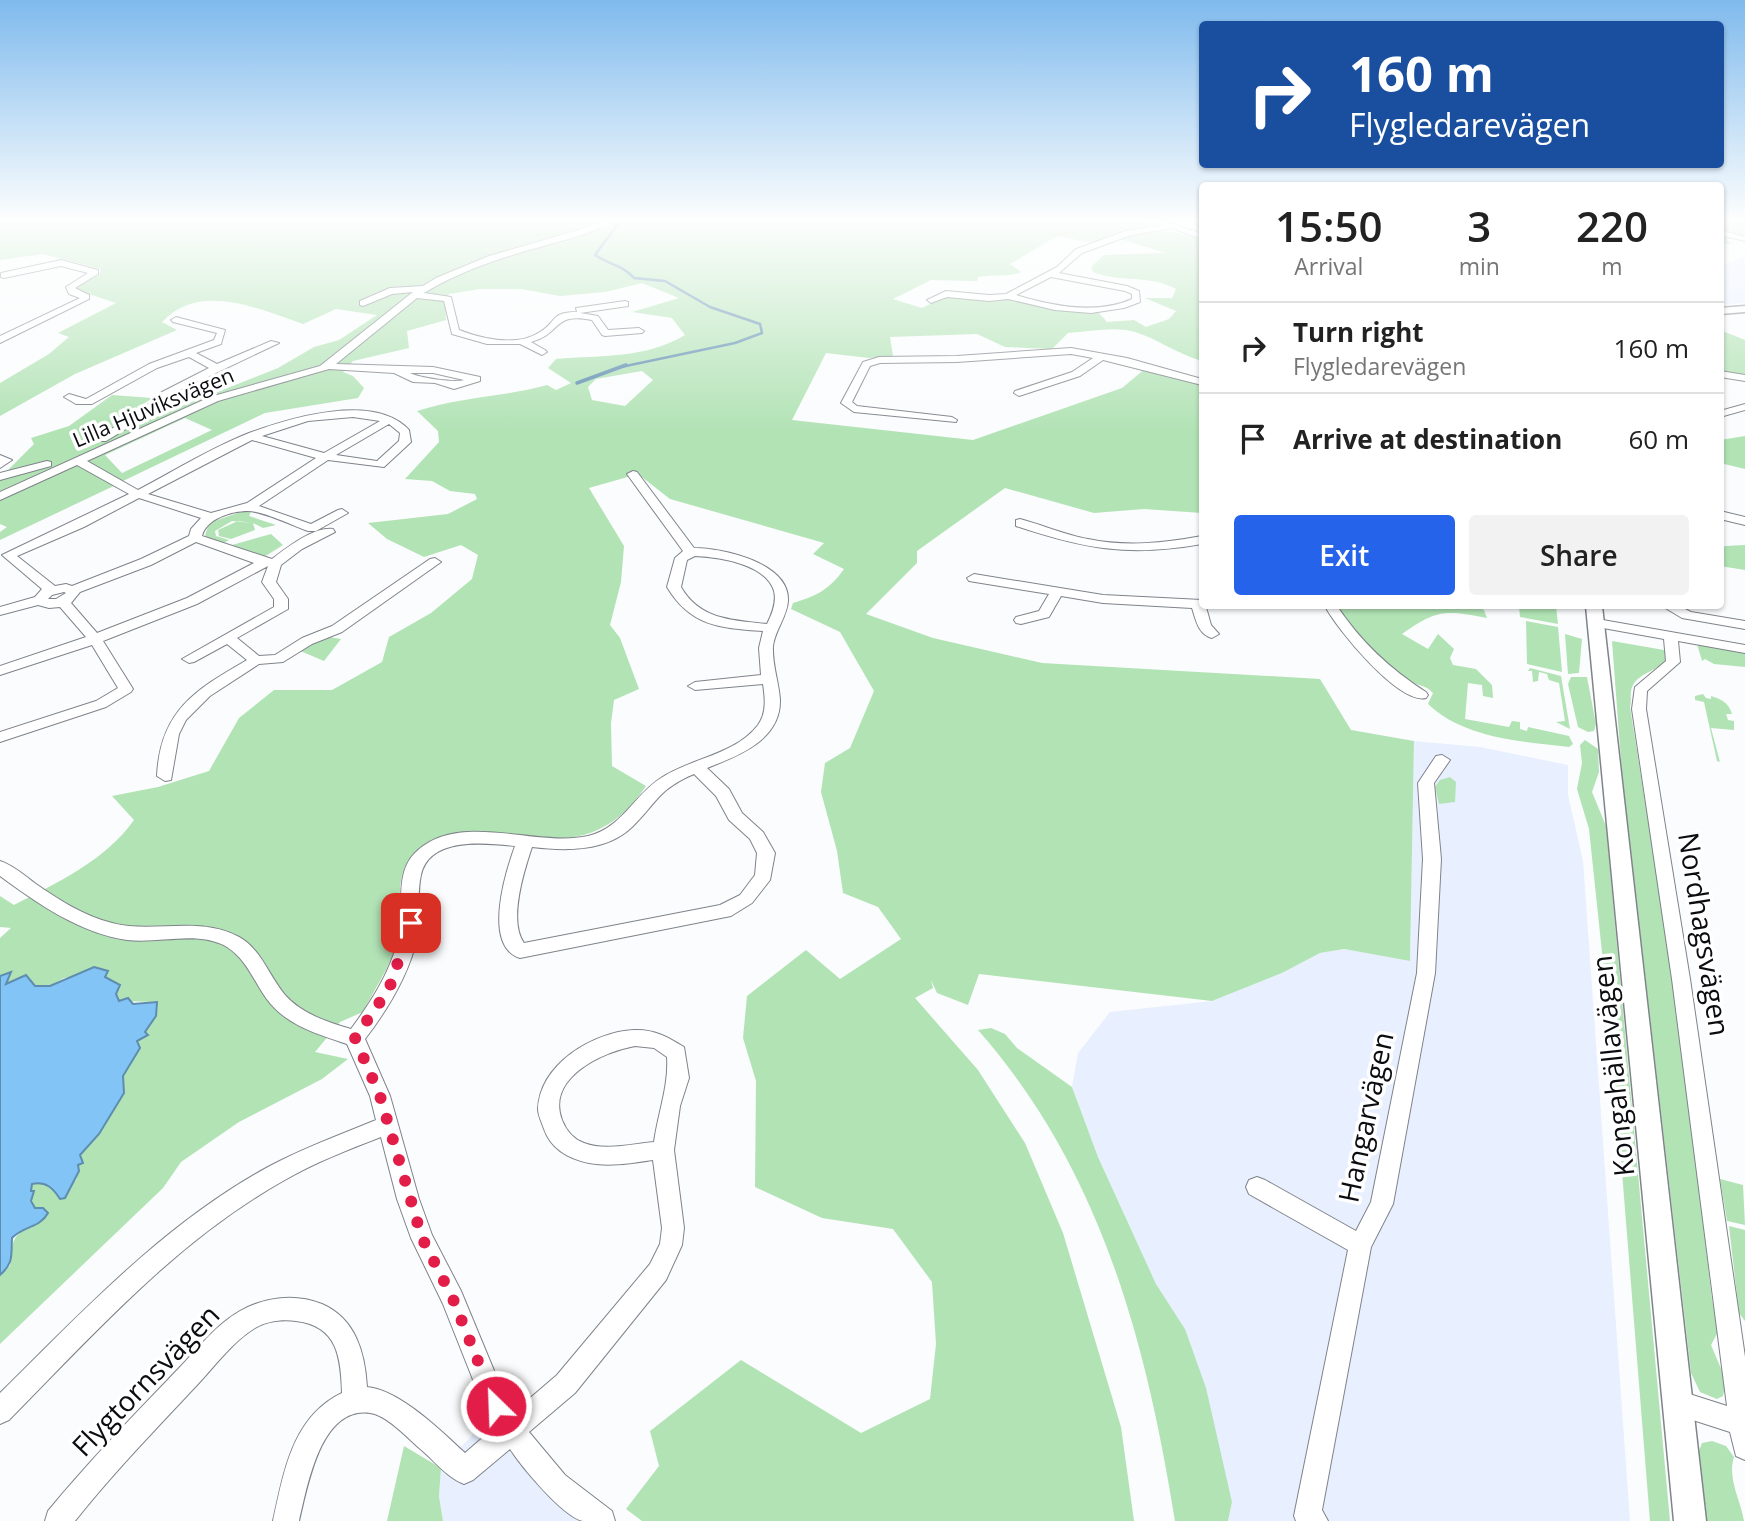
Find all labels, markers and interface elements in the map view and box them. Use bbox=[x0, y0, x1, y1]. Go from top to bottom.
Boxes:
text: 160 m bbox=[1349, 40, 1494, 106]
icon: right bbox=[1234, 49, 1325, 140]
text: Flygledarevägen bbox=[1349, 103, 1590, 146]
text: 15:50 bbox=[1275, 197, 1383, 254]
text: 3 bbox=[1467, 197, 1491, 254]
text: 220 bbox=[1576, 197, 1648, 254]
text: Arrival bbox=[1294, 250, 1363, 282]
text: min bbox=[1459, 250, 1500, 282]
text: m bbox=[1601, 250, 1623, 282]
text: Turn right bbox=[1293, 314, 1424, 350]
icon: right bbox=[1234, 329, 1272, 367]
text: 160 m bbox=[1614, 330, 1689, 366]
text: Flygledarevägen bbox=[1293, 350, 1466, 382]
street label: Lilla Hjuviksvägen bbox=[68, 360, 238, 454]
icon: arrive bbox=[1234, 420, 1272, 458]
text: Arrive at destination bbox=[1293, 421, 1562, 457]
text: 60 m bbox=[1628, 421, 1689, 457]
button: Exit bbox=[1234, 515, 1455, 595]
button: Share bbox=[1469, 515, 1689, 595]
street label: Nordhagsvägen bbox=[1670, 830, 1740, 1038]
pin bbox=[381, 893, 441, 953]
icon: arrive bbox=[392, 904, 430, 942]
street label: Kongahällavägen bbox=[1582, 954, 1642, 1178]
street label: Hangarvägen bbox=[1328, 1028, 1402, 1206]
street label: Flygtornsvägen bbox=[63, 1296, 227, 1464]
position arrow bbox=[459, 1369, 533, 1443]

